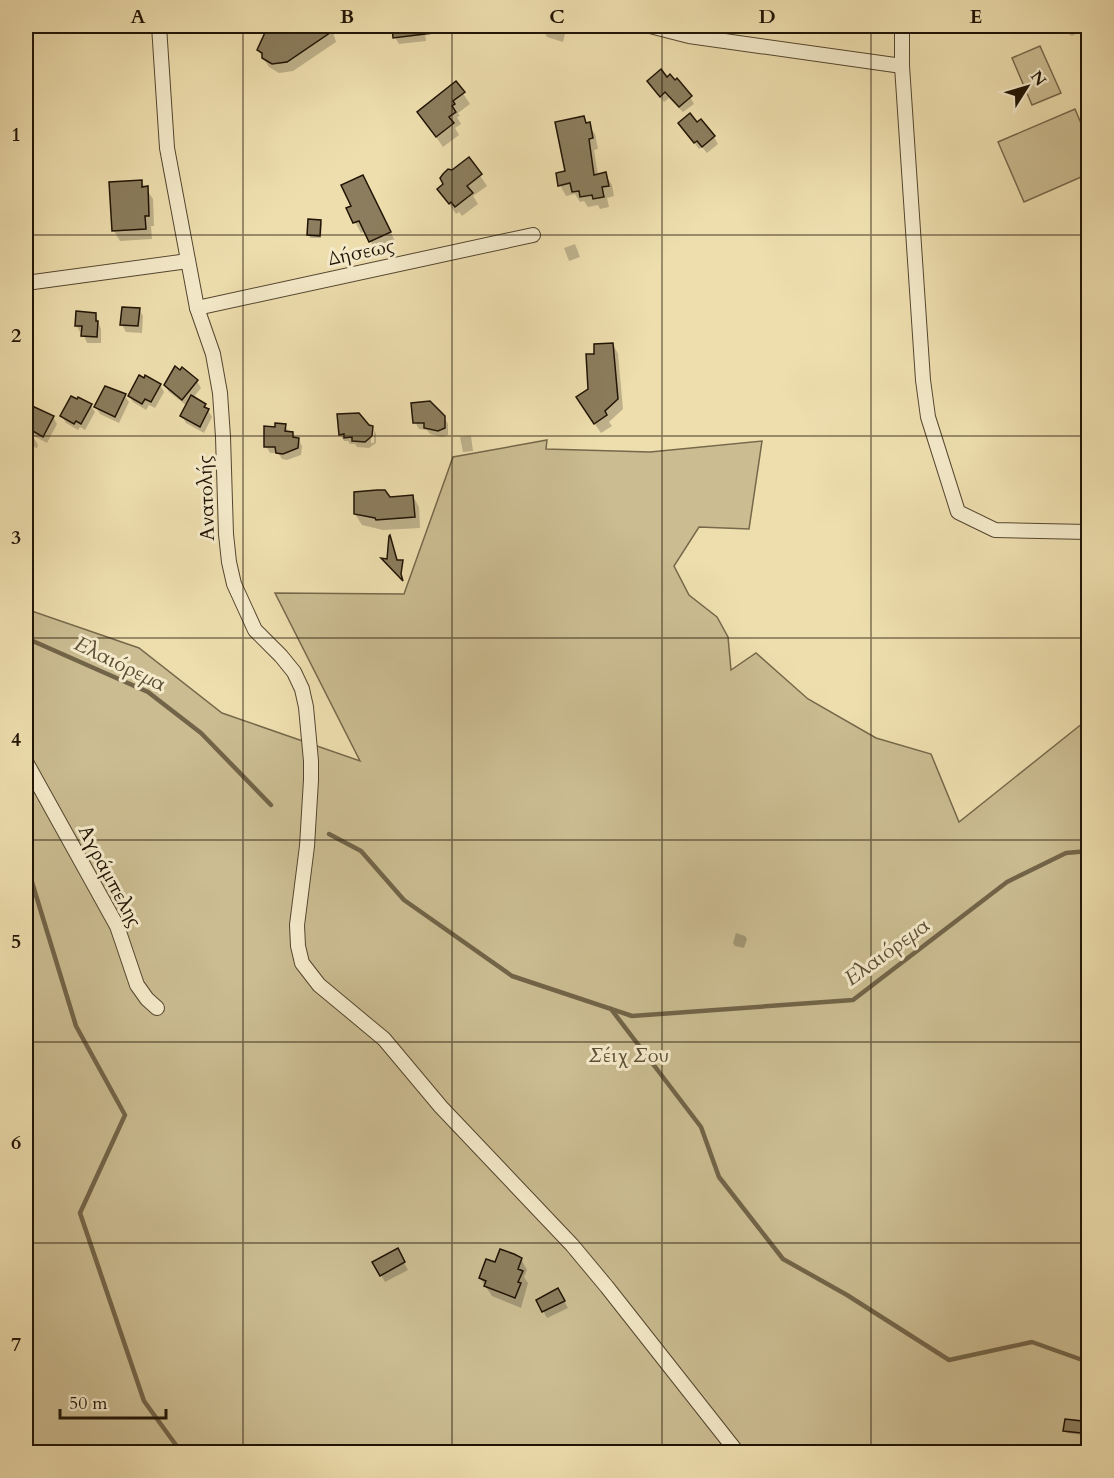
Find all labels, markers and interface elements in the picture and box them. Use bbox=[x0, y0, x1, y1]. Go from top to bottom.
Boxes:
text: A bbox=[130, 3, 146, 30]
text: B bbox=[340, 3, 354, 30]
text: C bbox=[549, 3, 565, 30]
text: D bbox=[758, 3, 776, 30]
text: E bbox=[970, 3, 982, 30]
north arrow bbox=[997, 57, 1057, 117]
text: N bbox=[1025, 66, 1051, 91]
text: 1 bbox=[11, 121, 21, 148]
street label: Δήσεως bbox=[325, 232, 397, 272]
text: 2 bbox=[11, 322, 21, 349]
street label: Ανατολής bbox=[191, 454, 221, 541]
text: 3 bbox=[11, 524, 21, 551]
water label: Ελαιόρεμα bbox=[69, 629, 171, 699]
text: 4 bbox=[11, 726, 21, 753]
street label: Αγράμπελης bbox=[72, 820, 148, 932]
water label: Ελαιόρεμα bbox=[839, 911, 936, 993]
text: 5 bbox=[11, 928, 21, 955]
park label: Σέιχ Σου bbox=[589, 1042, 669, 1069]
text: 6 bbox=[11, 1129, 21, 1156]
text: 7 bbox=[11, 1331, 21, 1358]
scale bar bbox=[60, 1382, 166, 1420]
text: 50 m bbox=[69, 1391, 108, 1416]

